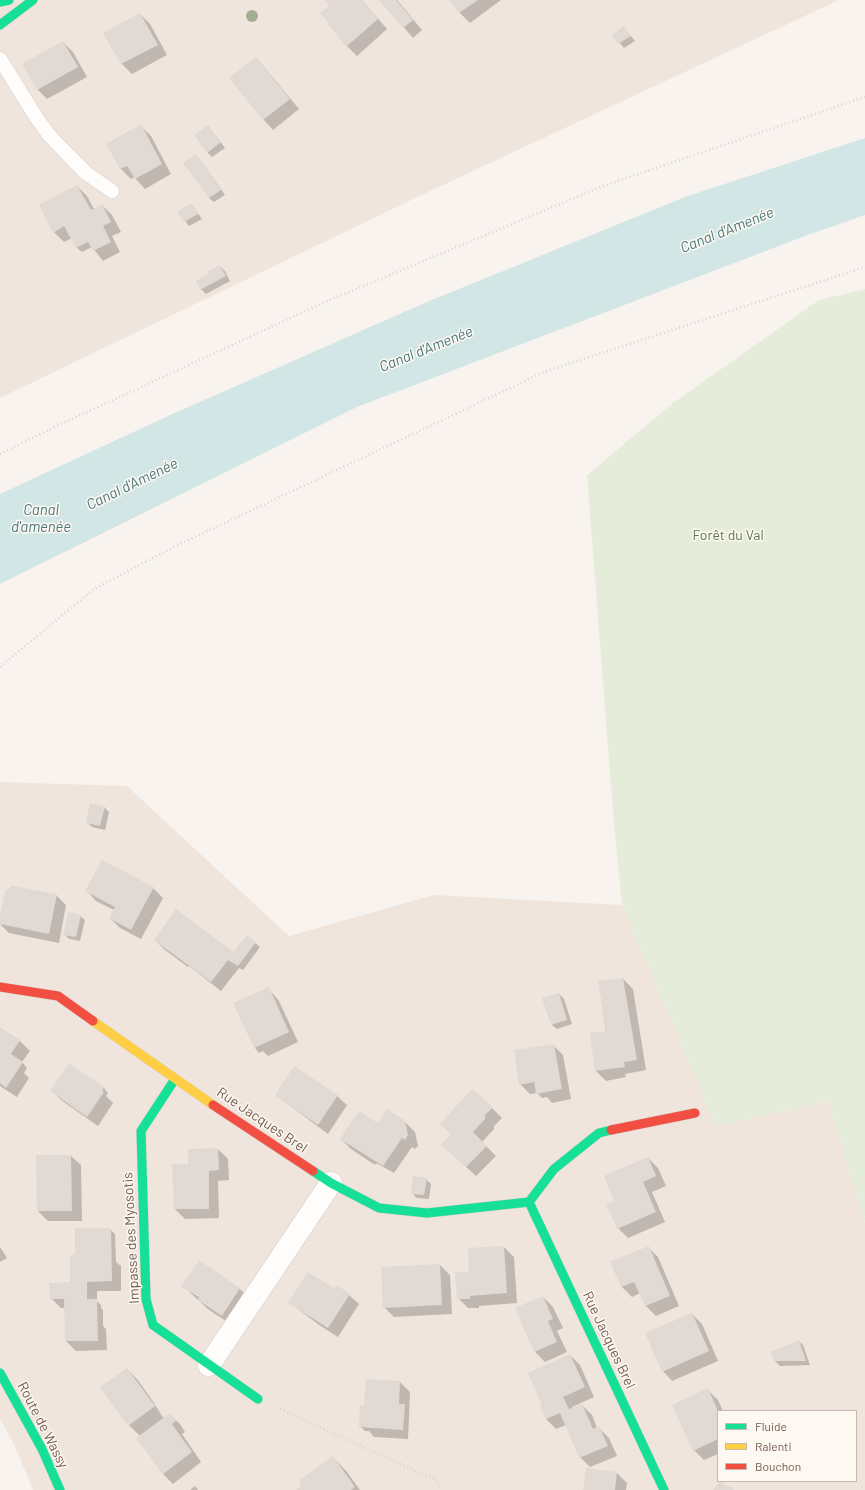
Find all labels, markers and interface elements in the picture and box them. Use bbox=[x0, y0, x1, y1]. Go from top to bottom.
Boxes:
water label: Canal d'Amenée bbox=[678, 203, 776, 257]
water label: Canal d'Amenée bbox=[377, 322, 475, 376]
water label: Canal d'Amenée bbox=[83, 454, 181, 514]
water label: Canal d'amenée bbox=[11, 501, 71, 536]
park label: Forêt du Val bbox=[692, 527, 764, 543]
street label: Rue Jacques Brel bbox=[214, 1084, 310, 1156]
street label: Impasse des Myosotis bbox=[119, 1172, 143, 1304]
street label: Rue Jacques Brel bbox=[579, 1289, 639, 1391]
street label: Route de Wassy bbox=[14, 1379, 72, 1471]
legend bbox=[717, 1410, 857, 1482]
text: Fluide bbox=[755, 1419, 787, 1433]
text: Ralenti bbox=[755, 1439, 792, 1453]
text: Bouchon bbox=[755, 1459, 801, 1473]

